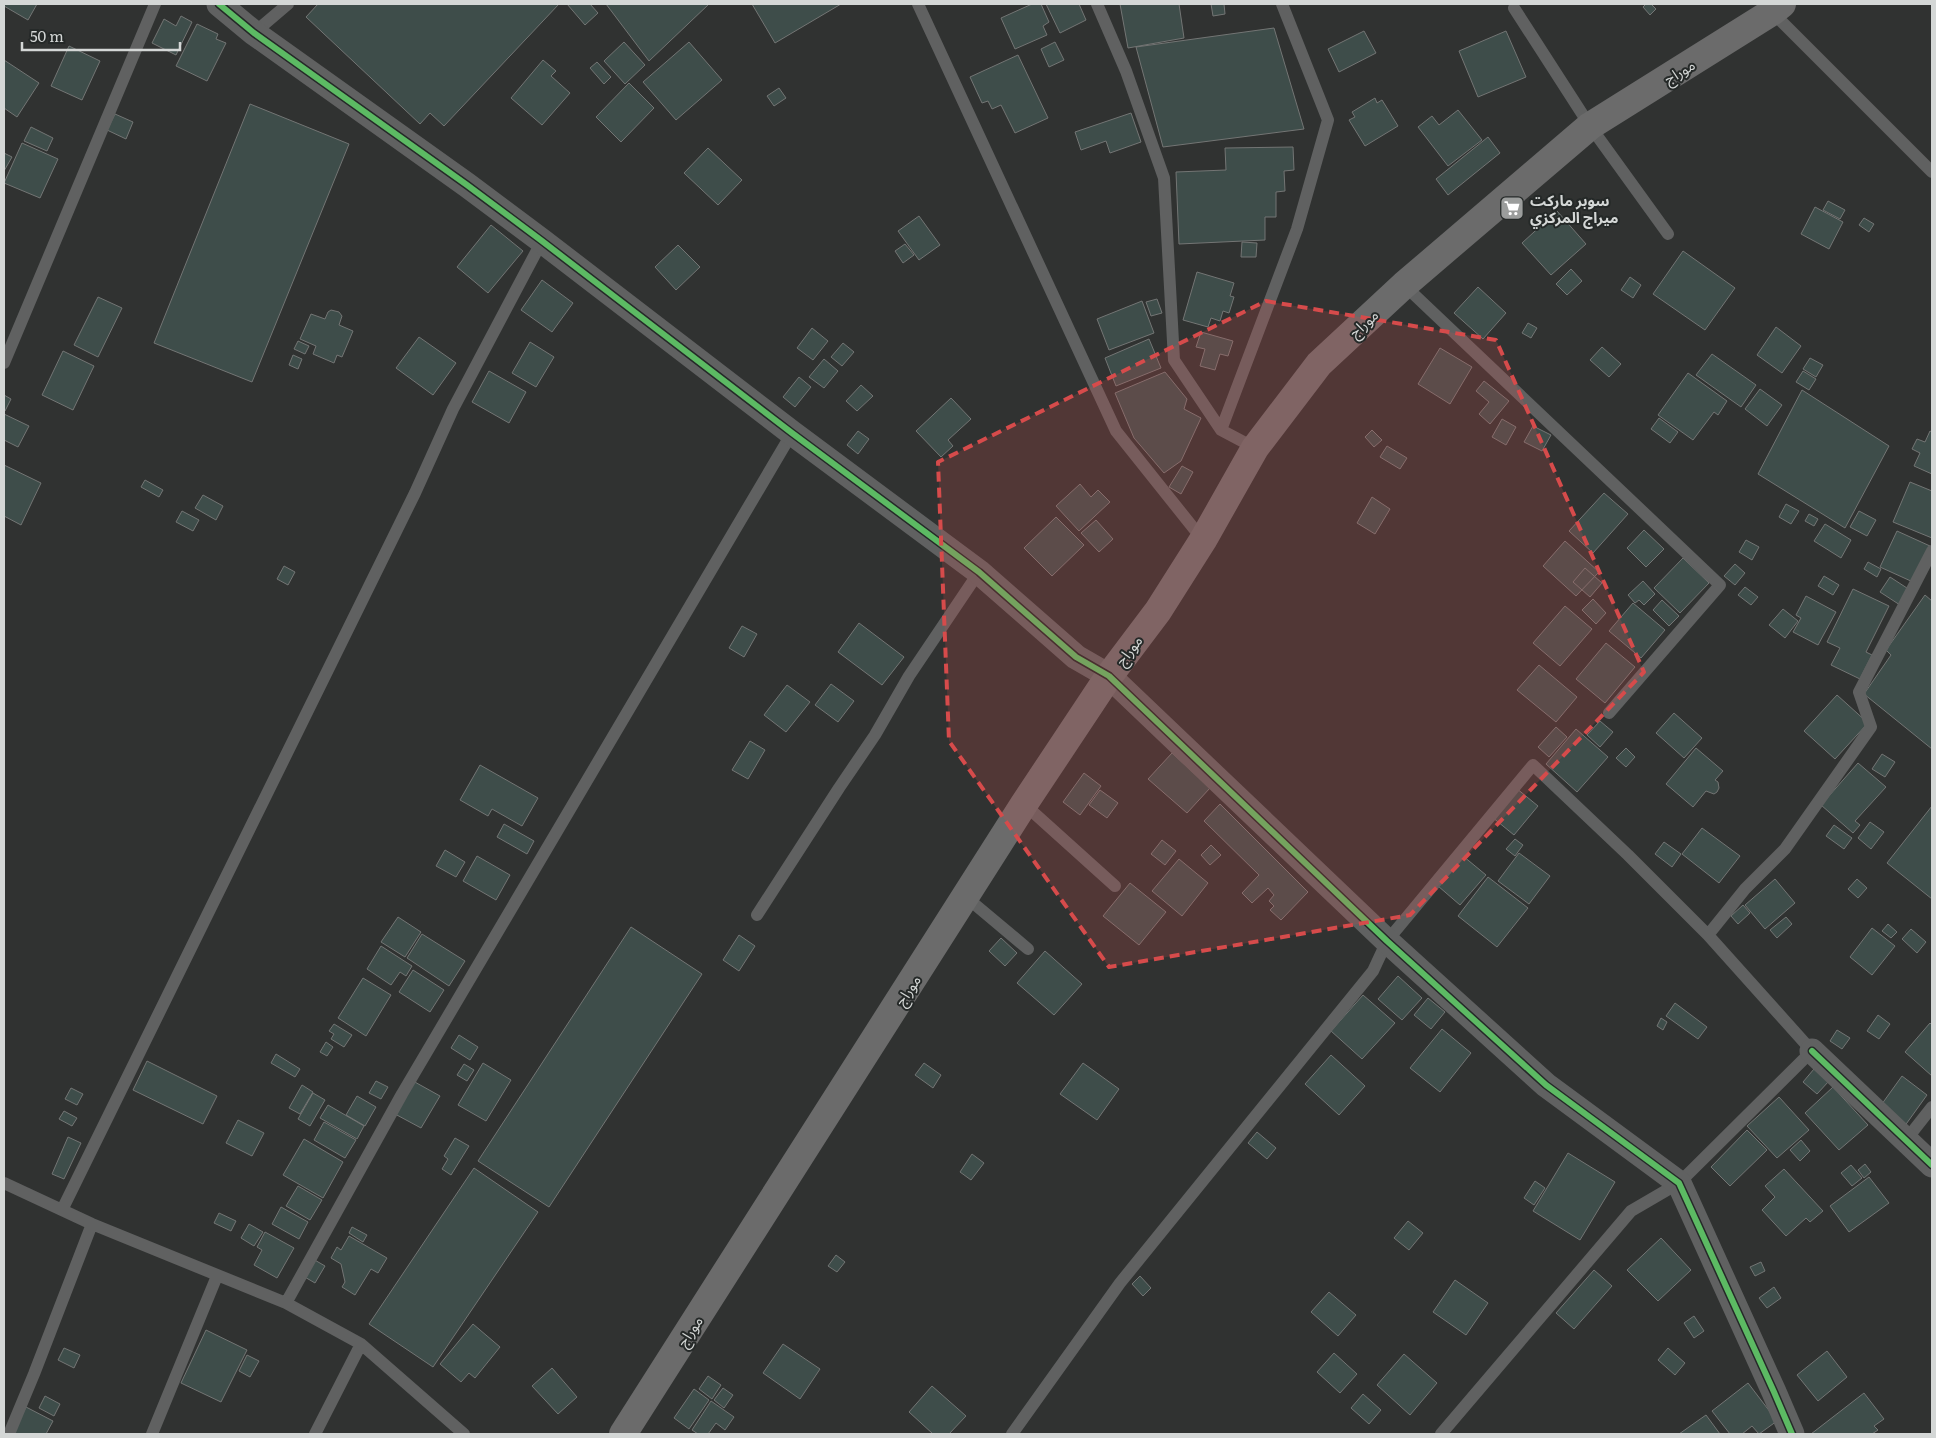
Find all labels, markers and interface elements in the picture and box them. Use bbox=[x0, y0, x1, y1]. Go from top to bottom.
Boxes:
scale bar bbox=[22, 20, 180, 52]
text: 50 m bbox=[30, 24, 64, 47]
street label: موراج bbox=[1659, 52, 1700, 91]
place label: سوبر ماركت ميراج المركزي bbox=[1530, 188, 1619, 229]
supermarket icon: سوبر ماركت ميراج المركزي bbox=[1499, 195, 1525, 221]
street label: موراج bbox=[1343, 303, 1384, 344]
street label: موراج bbox=[1109, 630, 1149, 671]
street label: موراج bbox=[888, 970, 927, 1011]
street label: موراج bbox=[670, 1311, 709, 1352]

